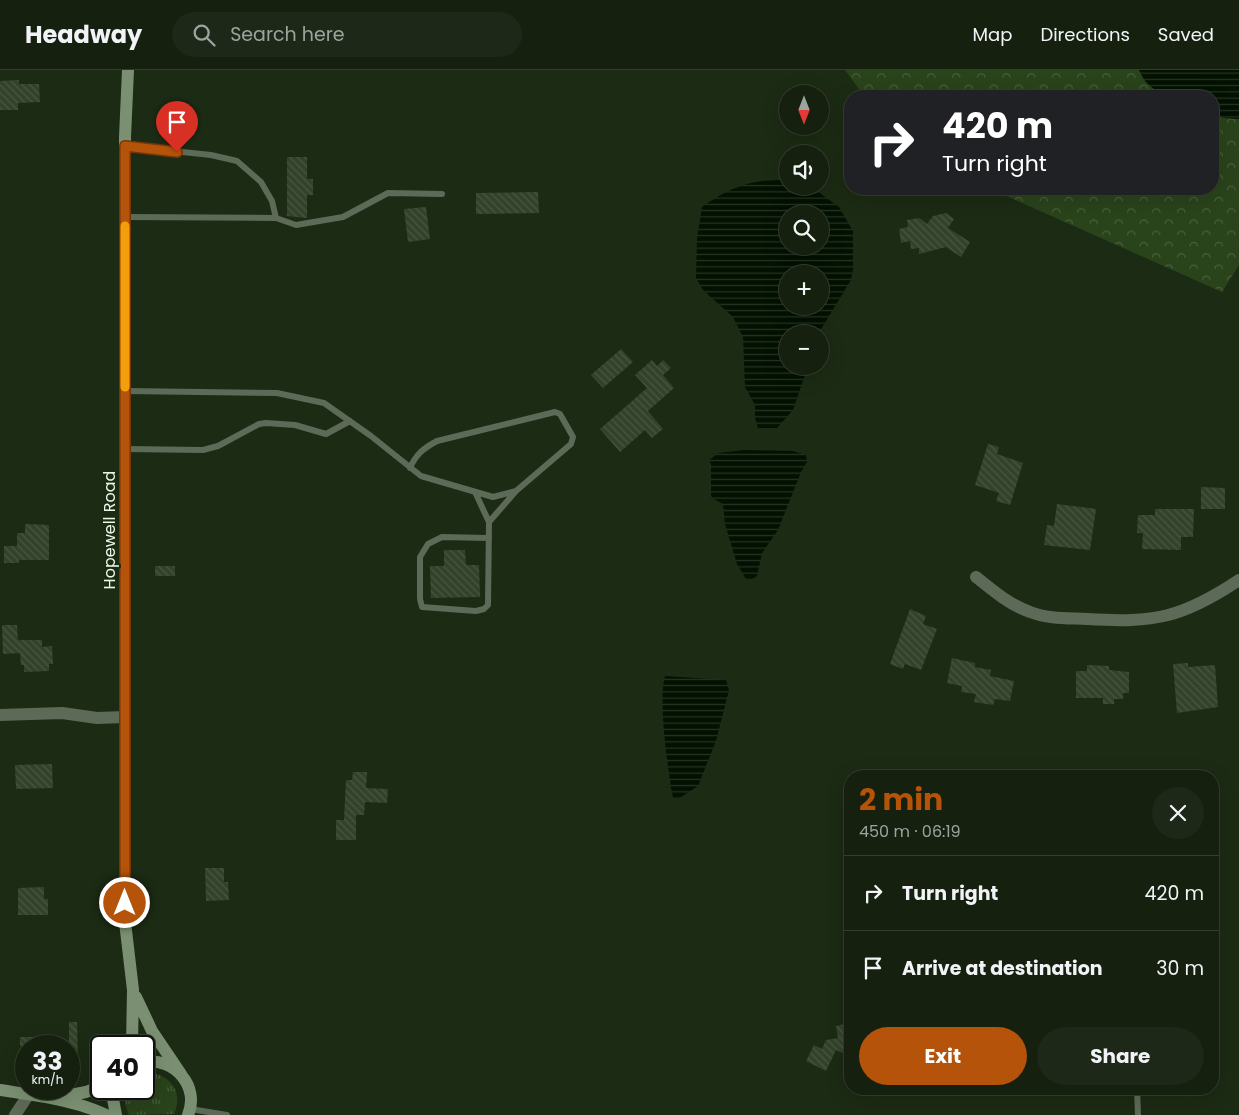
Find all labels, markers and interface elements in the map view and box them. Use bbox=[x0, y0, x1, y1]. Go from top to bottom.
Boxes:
search box bbox=[172, 12, 522, 57]
text: Headway bbox=[25, 18, 142, 51]
icon: search bbox=[190, 21, 218, 49]
text: Search here bbox=[230, 21, 345, 48]
text: Map bbox=[973, 22, 1012, 47]
text: Directions bbox=[1040, 22, 1130, 47]
text: Saved bbox=[1158, 22, 1214, 47]
north arrow bbox=[779, 85, 829, 135]
map controls bbox=[779, 85, 829, 375]
pin bbox=[156, 101, 198, 152]
text: 420 m bbox=[942, 101, 1053, 150]
icon: arrive bbox=[163, 108, 191, 136]
icon: right bbox=[859, 110, 924, 175]
button: sound bbox=[779, 145, 829, 195]
text: Turn right bbox=[942, 148, 1047, 179]
button: search bbox=[779, 205, 829, 255]
button: + bbox=[779, 265, 829, 315]
button: − bbox=[779, 325, 829, 375]
street label: Hopewell Road bbox=[98, 471, 121, 589]
text: 2 min bbox=[859, 778, 943, 821]
button: close bbox=[1152, 787, 1204, 839]
text: 450 m · 06:19 bbox=[859, 820, 961, 843]
position arrow bbox=[98, 876, 150, 928]
icon: right bbox=[859, 879, 887, 907]
text: Turn right bbox=[902, 880, 998, 907]
text: 420 m bbox=[1145, 880, 1204, 907]
icon: arrive bbox=[859, 954, 887, 982]
text: Arrive at destination bbox=[902, 955, 1103, 982]
text: 30 m bbox=[1156, 955, 1204, 982]
button: Exit bbox=[859, 1027, 1027, 1085]
button: Share bbox=[1037, 1027, 1204, 1085]
speed limit sign: 40 bbox=[90, 1035, 155, 1100]
text: 33 bbox=[32, 1044, 63, 1079]
text: km/h bbox=[32, 1071, 63, 1088]

